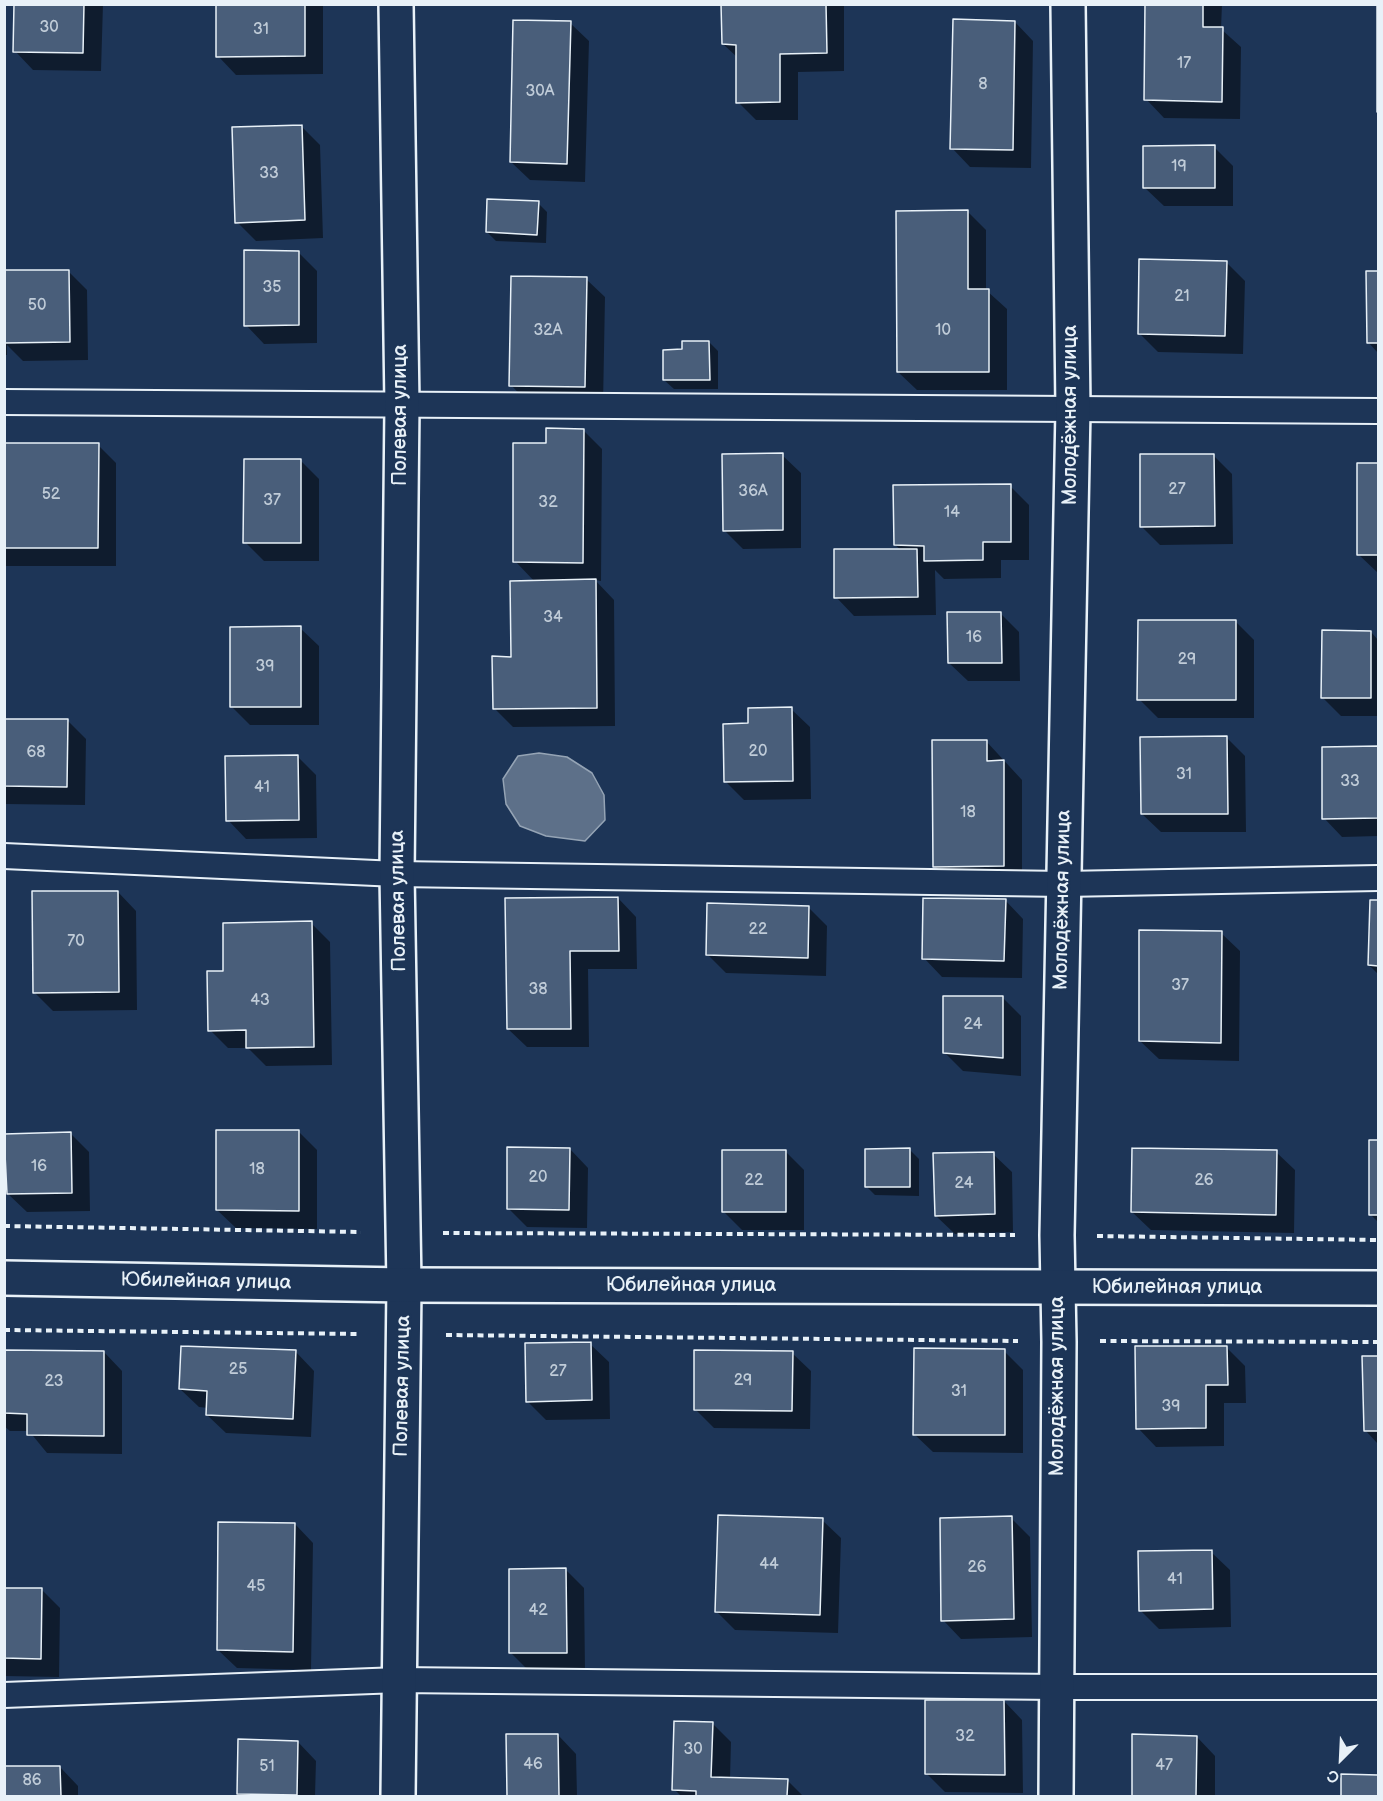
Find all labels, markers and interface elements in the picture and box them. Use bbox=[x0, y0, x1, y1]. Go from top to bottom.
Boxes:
house number: 30 bbox=[39, 18, 59, 38]
house number: 31 bbox=[253, 20, 269, 40]
house number: 17 bbox=[1177, 54, 1191, 74]
house number: 8 bbox=[978, 75, 988, 95]
house number: 30А bbox=[526, 82, 554, 102]
house number: 19 bbox=[1171, 157, 1187, 177]
house number: 33 bbox=[259, 164, 279, 184]
house number: 35 bbox=[262, 278, 282, 298]
house number: 21 bbox=[1174, 287, 1190, 307]
house number: 50 bbox=[28, 296, 46, 316]
house number: 32А bbox=[534, 321, 562, 341]
house number: 10 bbox=[935, 321, 951, 341]
street label: Молодёжная улица bbox=[1059, 325, 1083, 505]
street label: Полевая улица bbox=[389, 344, 413, 486]
house number: 27 bbox=[1168, 480, 1186, 500]
house number: 36А bbox=[738, 482, 768, 502]
house number: 52 bbox=[42, 485, 60, 505]
house number: 37 bbox=[263, 491, 281, 511]
house number: 32 bbox=[538, 493, 558, 513]
house number: 14 bbox=[944, 503, 960, 523]
house number: 34 bbox=[543, 608, 563, 628]
house number: 16 bbox=[966, 628, 982, 648]
house number: 29 bbox=[1178, 650, 1196, 670]
house number: 39 bbox=[255, 657, 275, 677]
house number: 20 bbox=[749, 742, 767, 762]
house number: 68 bbox=[26, 743, 46, 763]
house number: 31 bbox=[1176, 765, 1192, 785]
house number: 33 bbox=[1340, 772, 1360, 792]
house number: 41 bbox=[254, 778, 270, 798]
house number: 18 bbox=[960, 803, 976, 823]
street label: Молодёжная улица bbox=[1049, 810, 1077, 990]
street label: Полевая улица bbox=[386, 830, 412, 972]
house number: 22 bbox=[749, 920, 767, 940]
house number: 70 bbox=[67, 932, 85, 952]
house number: 37 bbox=[1171, 976, 1189, 996]
house number: 38 bbox=[528, 980, 548, 1000]
house number: 43 bbox=[250, 991, 270, 1011]
house number: 24 bbox=[964, 1015, 982, 1035]
house number: 16 bbox=[31, 1157, 47, 1177]
house number: 18 bbox=[249, 1160, 265, 1180]
house number: 20 bbox=[529, 1168, 547, 1188]
house number: 22 bbox=[745, 1171, 763, 1191]
house number: 26 bbox=[1194, 1171, 1214, 1191]
house number: 24 bbox=[955, 1174, 973, 1194]
street label: Юбилейная улица bbox=[120, 1269, 292, 1295]
street label: Юбилейная улица bbox=[606, 1274, 776, 1298]
street label: Юбилейная улица bbox=[1092, 1276, 1262, 1300]
street label: Молодёжная улица bbox=[1046, 1296, 1070, 1476]
street label: Полевая улица bbox=[390, 1315, 416, 1457]
house number: 25 bbox=[229, 1360, 247, 1380]
house number: 27 bbox=[549, 1362, 567, 1382]
house number: 29 bbox=[734, 1371, 752, 1391]
house number: 23 bbox=[45, 1372, 63, 1392]
house number: 31 bbox=[951, 1382, 967, 1402]
house number: 39 bbox=[1161, 1397, 1181, 1417]
house number: 44 bbox=[759, 1555, 779, 1575]
house number: 26 bbox=[967, 1558, 987, 1578]
house number: 41 bbox=[1167, 1570, 1183, 1590]
house number: 45 bbox=[247, 1577, 265, 1597]
house number: 42 bbox=[528, 1601, 548, 1621]
house number: 32 bbox=[955, 1727, 975, 1747]
north arrow bbox=[1311, 1729, 1371, 1789]
house number: 30 bbox=[683, 1740, 703, 1760]
house number: 46 bbox=[523, 1755, 543, 1775]
house number: 47 bbox=[1155, 1756, 1173, 1776]
house number: 51 bbox=[259, 1757, 275, 1777]
text: С bbox=[1325, 1765, 1342, 1787]
house number: 86 bbox=[22, 1771, 42, 1791]

